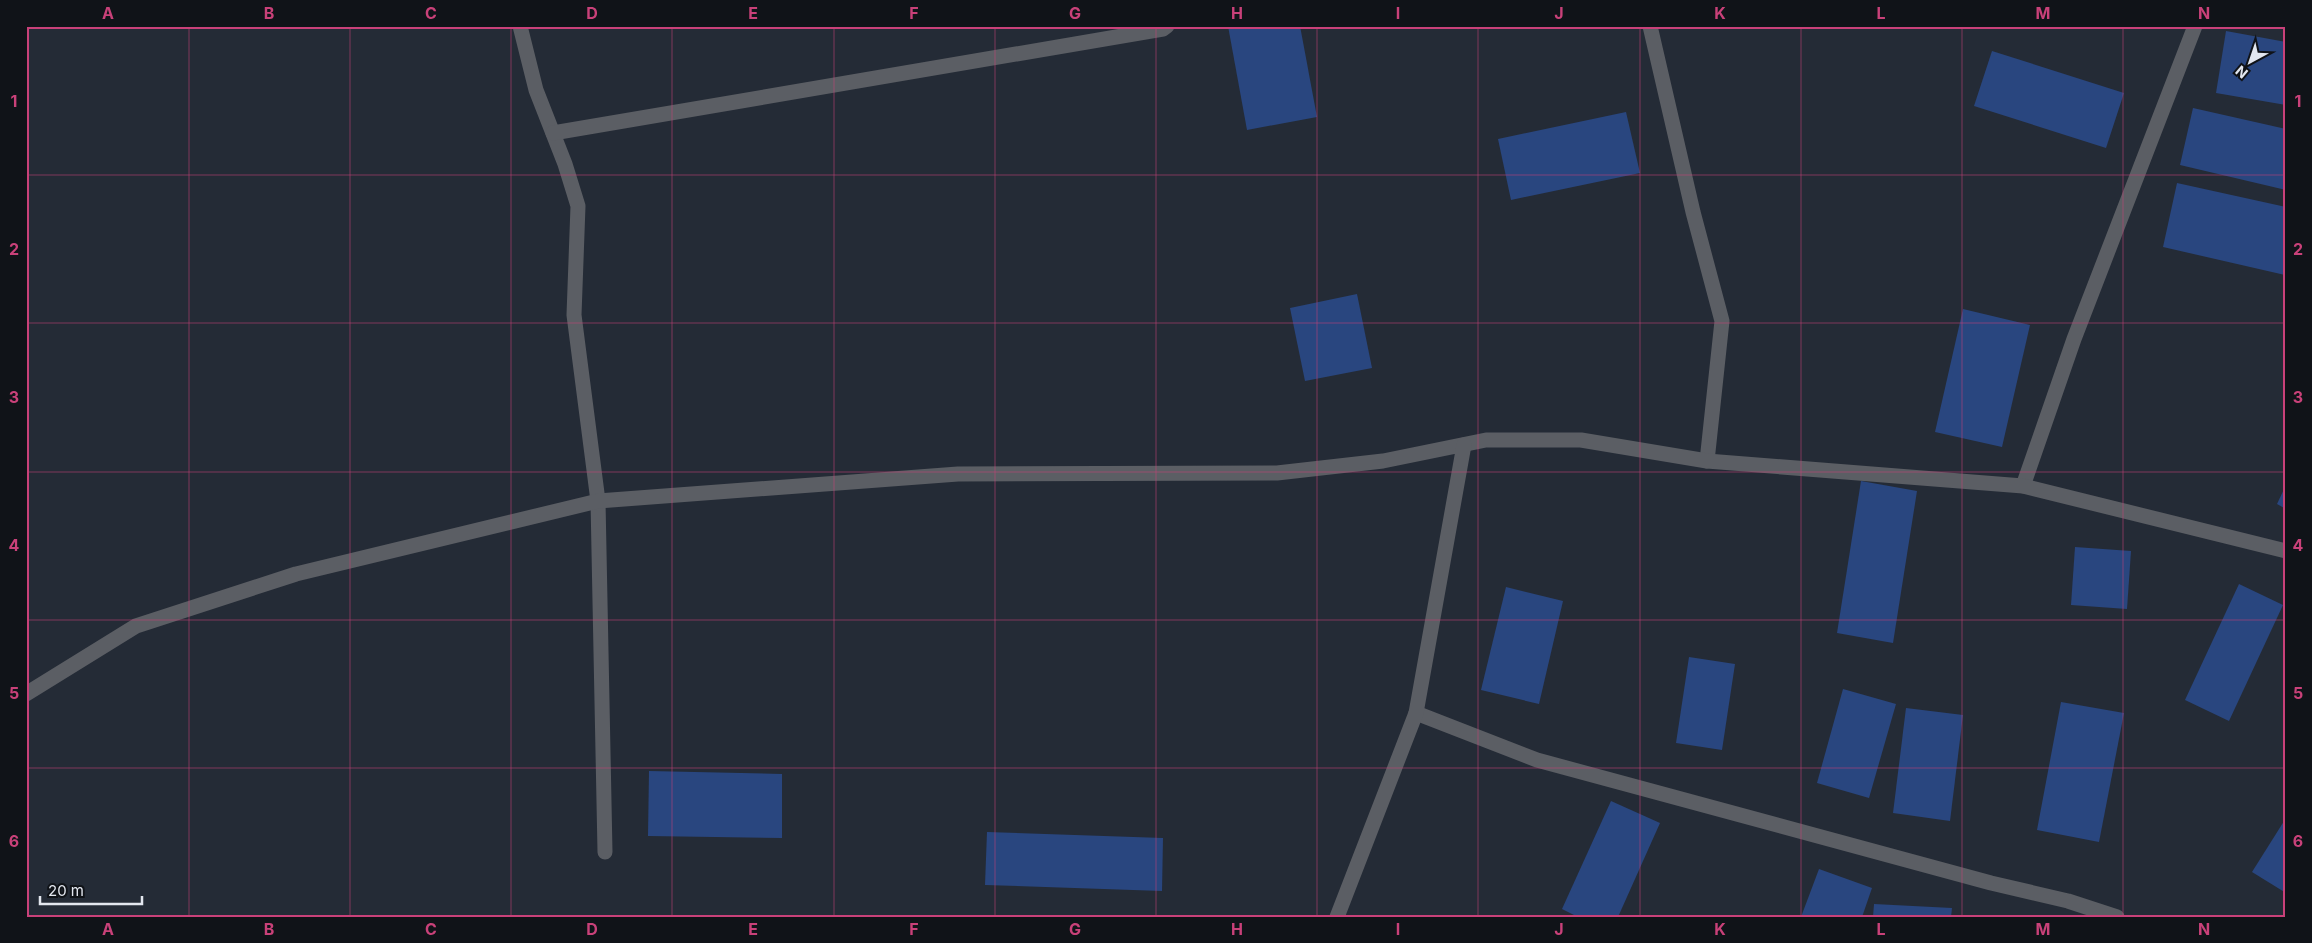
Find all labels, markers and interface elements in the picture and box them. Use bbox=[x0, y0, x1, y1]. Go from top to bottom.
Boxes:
text: A bbox=[102, 3, 114, 23]
text: B bbox=[264, 3, 274, 23]
text: C bbox=[425, 3, 437, 23]
text: D bbox=[586, 3, 598, 23]
text: E bbox=[748, 3, 758, 23]
text: F bbox=[909, 3, 919, 23]
text: G bbox=[1069, 3, 1081, 23]
text: H bbox=[1231, 3, 1243, 23]
text: I bbox=[1396, 3, 1400, 23]
text: J bbox=[1554, 3, 1564, 23]
text: K bbox=[1714, 3, 1726, 23]
text: L bbox=[1876, 3, 1886, 23]
text: M bbox=[2036, 3, 2050, 23]
text: N bbox=[2198, 3, 2210, 23]
north arrow bbox=[2224, 38, 2274, 88]
text: N bbox=[2232, 62, 2251, 82]
text: 1 bbox=[11, 91, 17, 111]
text: 1 bbox=[2295, 91, 2301, 111]
text: 2 bbox=[9, 239, 19, 259]
text: 2 bbox=[2293, 239, 2303, 259]
text: 3 bbox=[9, 387, 19, 407]
text: 3 bbox=[2293, 387, 2303, 407]
text: 4 bbox=[9, 535, 20, 555]
text: 4 bbox=[2293, 535, 2304, 555]
text: 5 bbox=[9, 683, 19, 703]
text: 5 bbox=[2293, 683, 2303, 703]
text: 6 bbox=[9, 831, 19, 851]
text: 6 bbox=[2293, 831, 2303, 851]
scale bar bbox=[40, 873, 142, 905]
text: 20 m bbox=[48, 881, 84, 900]
text: A bbox=[102, 919, 114, 939]
text: B bbox=[264, 919, 274, 939]
text: C bbox=[425, 919, 437, 939]
text: D bbox=[586, 919, 598, 939]
text: E bbox=[748, 919, 758, 939]
text: F bbox=[909, 919, 919, 939]
text: G bbox=[1069, 919, 1081, 939]
text: H bbox=[1231, 919, 1243, 939]
text: I bbox=[1396, 919, 1400, 939]
text: J bbox=[1554, 919, 1564, 939]
text: K bbox=[1714, 919, 1726, 939]
text: L bbox=[1876, 919, 1886, 939]
text: M bbox=[2036, 919, 2050, 939]
text: N bbox=[2198, 919, 2210, 939]

